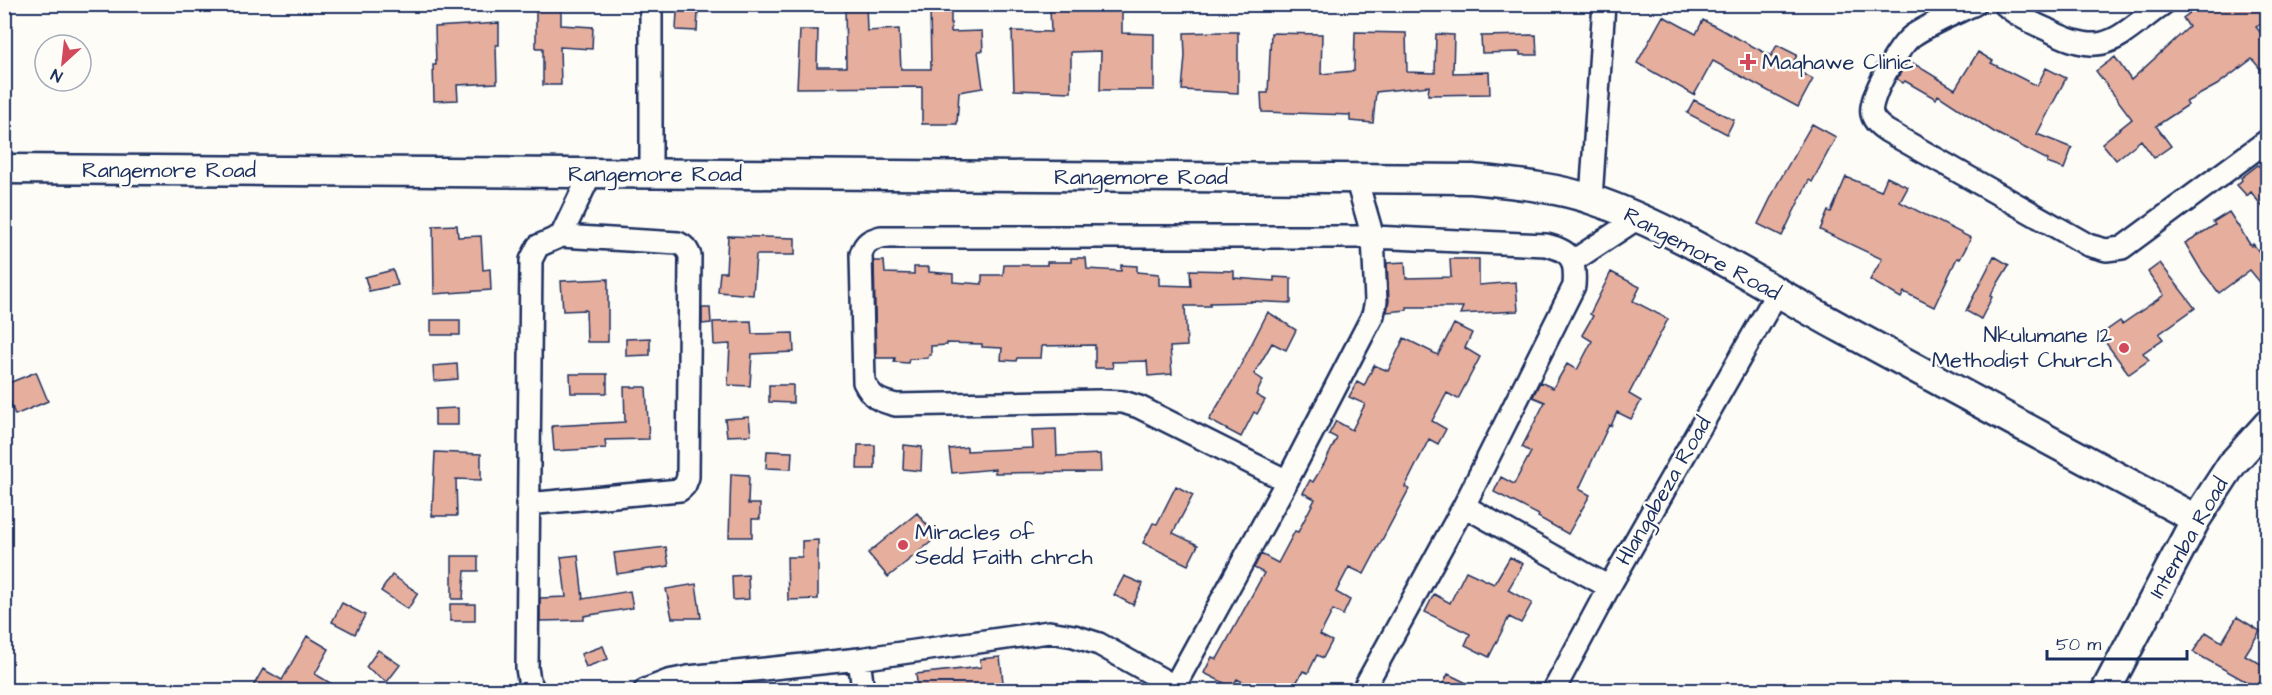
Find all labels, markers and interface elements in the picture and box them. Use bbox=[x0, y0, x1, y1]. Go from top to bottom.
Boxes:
north arrow bbox=[33, 33, 93, 93]
place label: Maqhawe Clinic bbox=[1762, 47, 1914, 78]
marker: Maqhawe Clinic bbox=[1739, 53, 1757, 71]
text: N bbox=[47, 63, 66, 88]
street label: Rangemore Road bbox=[82, 155, 256, 187]
street label: Rangemore Road bbox=[568, 159, 742, 191]
street label: Rangemore Road bbox=[1054, 162, 1228, 194]
street label: Rangemore Road bbox=[1617, 199, 1786, 309]
place label: Nkulumane 12 Methodist Church bbox=[1932, 320, 2112, 376]
marker: Nkulumane 12 Methodist Church bbox=[2117, 341, 2131, 355]
street label: Hlangabeza Road bbox=[1609, 411, 1720, 572]
street label: Intemba Road bbox=[2142, 472, 2236, 604]
place label: Miracles of Sedd Faith chrch bbox=[915, 517, 1093, 573]
marker: Miracles of Sedd Faith chrch bbox=[896, 538, 910, 552]
scale bar bbox=[2047, 623, 2186, 661]
text: 50 m bbox=[2056, 632, 2101, 657]

